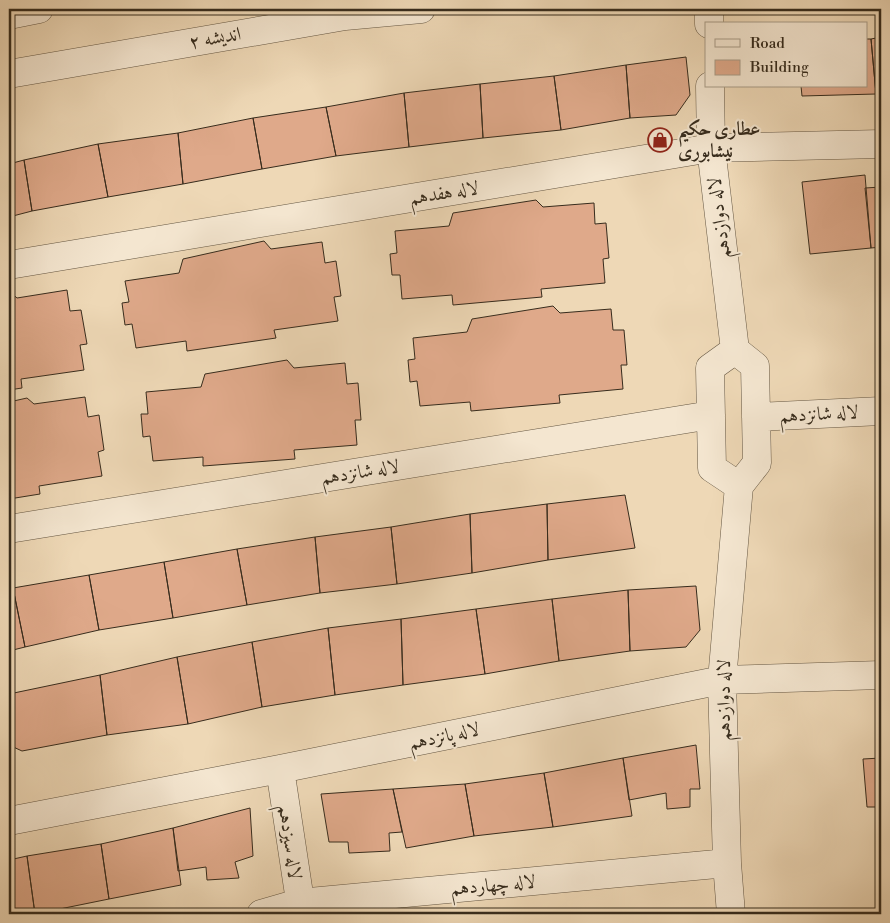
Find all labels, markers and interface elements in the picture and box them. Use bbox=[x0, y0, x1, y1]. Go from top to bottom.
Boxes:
street label: اندیشه ۲ bbox=[187, 22, 243, 54]
legend bbox=[705, 22, 868, 88]
text: Road bbox=[750, 34, 785, 53]
text: Building bbox=[749, 58, 809, 77]
place label: عطاری حکیم نیشابوری bbox=[678, 117, 760, 163]
shop icon: عطاری حکیم نیشابوری bbox=[647, 127, 673, 153]
street label: لاله دوازدهم bbox=[702, 175, 742, 260]
street label: لاله هفدهم bbox=[408, 176, 481, 216]
street label: لاله شانزدهم bbox=[779, 400, 859, 434]
street label: لاله شانزدهم bbox=[319, 454, 402, 496]
street label: لاله دوازدهم bbox=[712, 659, 742, 741]
street label: لاله پانزدهم bbox=[406, 717, 483, 761]
street label: لاله سیزدهم bbox=[267, 803, 307, 882]
street label: لاله چهاردهم bbox=[449, 869, 537, 907]

